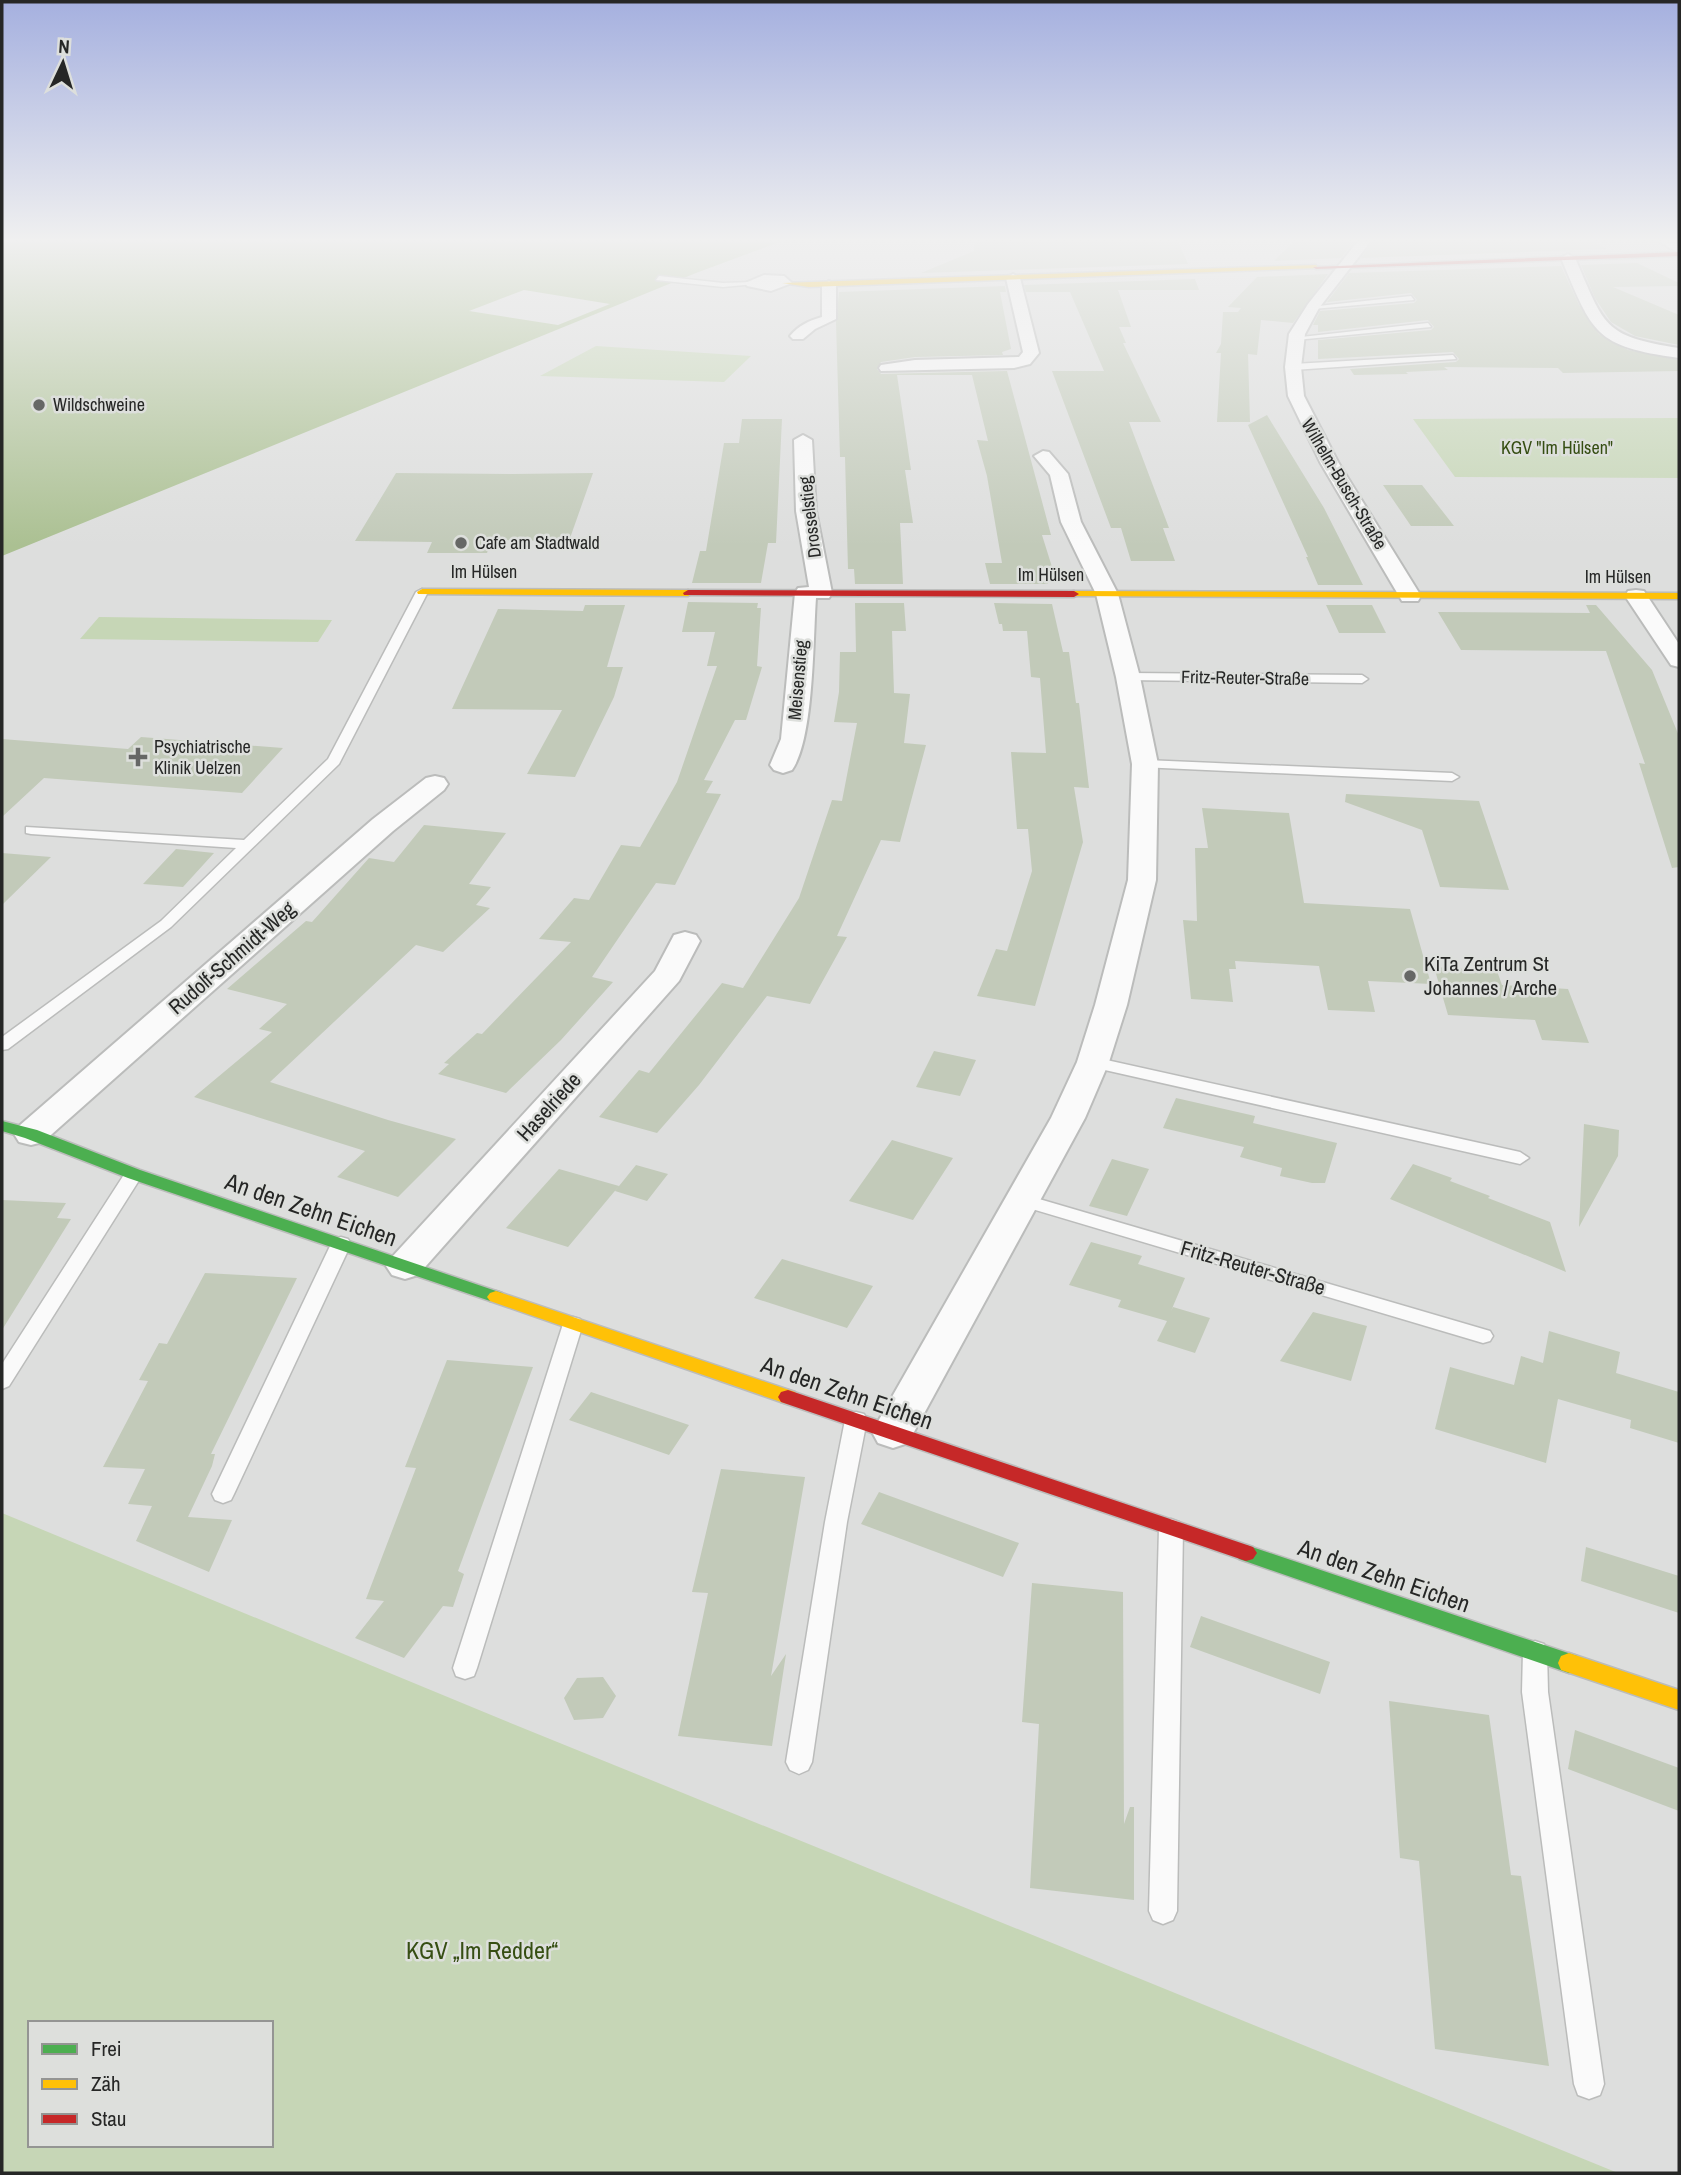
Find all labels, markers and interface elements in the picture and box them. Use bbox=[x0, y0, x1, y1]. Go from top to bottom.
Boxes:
north arrow bbox=[28, 28, 98, 98]
text: N bbox=[58, 33, 71, 59]
place label: Wildschweine bbox=[53, 392, 145, 417]
marker: Wildschweine bbox=[31, 397, 47, 413]
street label: Wilhelm-Busch-Straße bbox=[1295, 414, 1393, 554]
park label: KGV "Im Hülsen" bbox=[1501, 435, 1613, 460]
street label: Drosselstieg bbox=[792, 474, 827, 559]
place label: Cafe am Stadtwald bbox=[475, 530, 600, 555]
marker: Cafe am Stadtwald bbox=[453, 535, 469, 551]
street label: Im Hülsen bbox=[451, 559, 517, 584]
street label: Im Hülsen bbox=[1018, 562, 1084, 587]
street label: Im Hülsen bbox=[1585, 564, 1651, 589]
street label: Meisenstieg bbox=[782, 638, 814, 721]
street label: Fritz-Reuter-Straße bbox=[1181, 664, 1309, 691]
place label: Psychiatrische Klinik Uelzen bbox=[154, 734, 251, 780]
marker: Psychiatrische Klinik Uelzen bbox=[128, 747, 148, 767]
street label: Rudolf-Schmidt-Weg bbox=[162, 894, 302, 1021]
place label: KiTa Zentrum St Johannes / Arche bbox=[1424, 949, 1557, 1002]
marker: KiTa Zentrum St Johannes / Arche bbox=[1402, 968, 1418, 984]
street label: Haselriede bbox=[510, 1066, 587, 1147]
street label: An den Zehn Eichen bbox=[220, 1164, 401, 1253]
street label: Fritz-Reuter-Straße bbox=[1177, 1233, 1329, 1302]
street label: An den Zehn Eichen bbox=[756, 1347, 937, 1436]
street label: An den Zehn Eichen bbox=[1293, 1530, 1474, 1619]
park label: KGV „Im Redder“ bbox=[406, 1934, 558, 1966]
legend bbox=[28, 2021, 273, 2147]
text: Frei bbox=[91, 2034, 122, 2063]
text: Zäh bbox=[91, 2069, 121, 2098]
text: Stau bbox=[91, 2104, 126, 2133]

